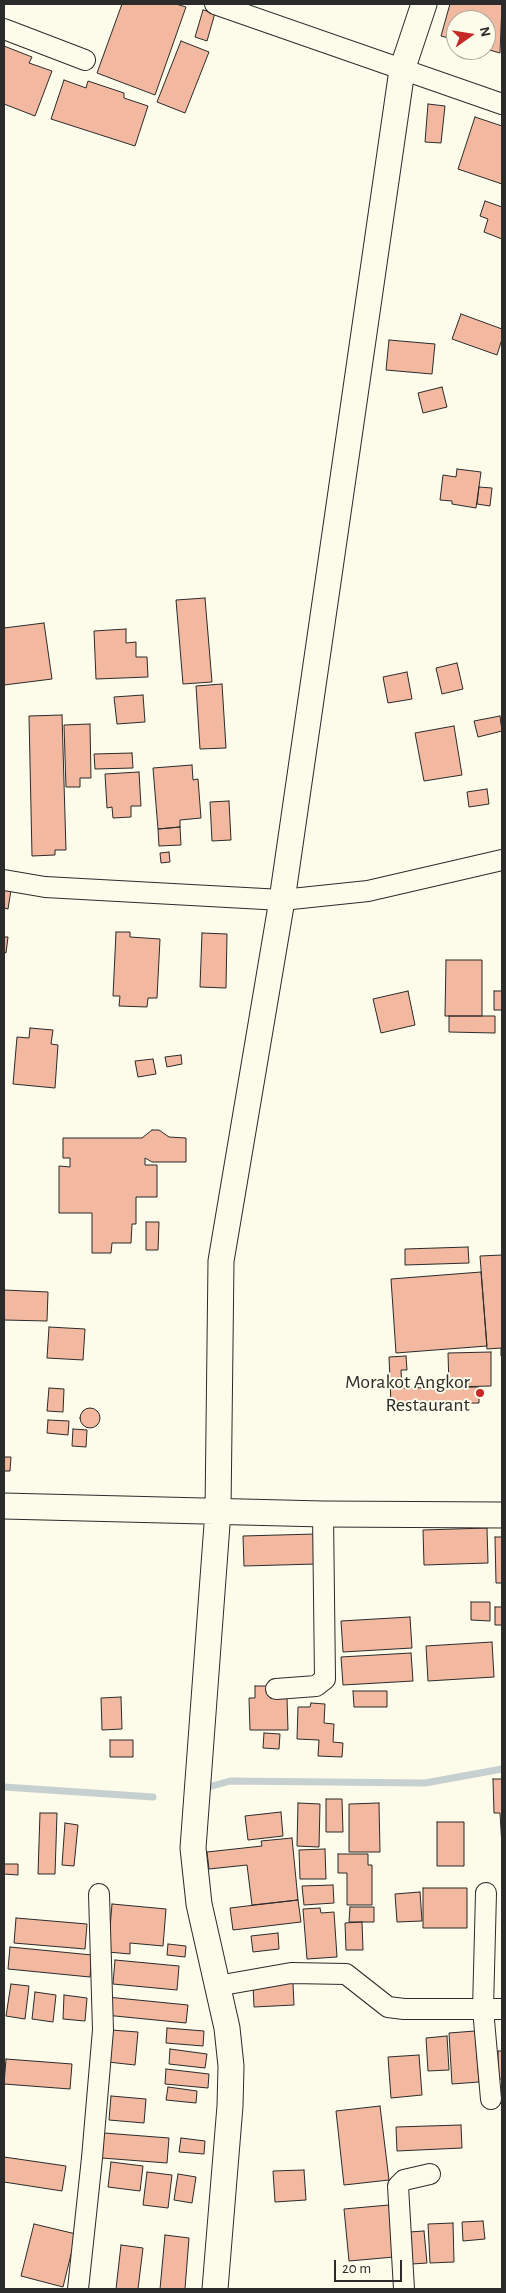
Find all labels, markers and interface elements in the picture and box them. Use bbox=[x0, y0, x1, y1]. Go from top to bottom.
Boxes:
north arrow bbox=[446, 10, 496, 60]
text: N bbox=[477, 26, 493, 38]
place label: Morakot Angkor Restaurant bbox=[345, 1370, 470, 1417]
marker: Morakot Angkor Restaurant bbox=[474, 1387, 486, 1399]
scale bar bbox=[336, 2250, 404, 2282]
text: 20 m bbox=[342, 2261, 371, 2276]

